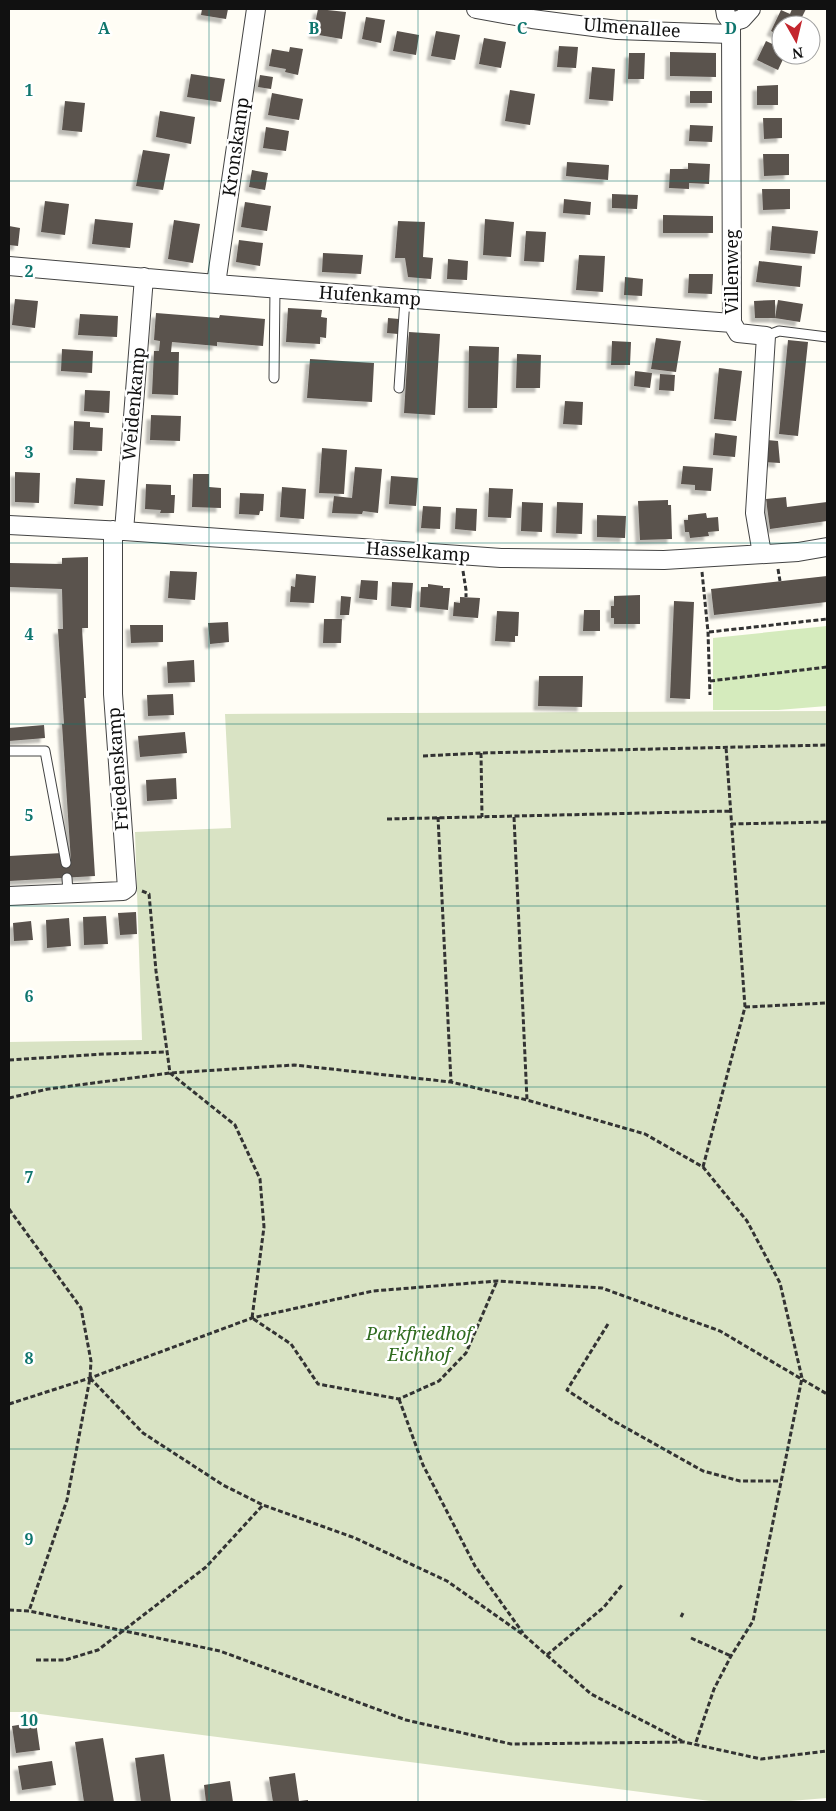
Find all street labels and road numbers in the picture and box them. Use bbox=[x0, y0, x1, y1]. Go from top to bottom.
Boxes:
street label: Ulmenallee bbox=[583, 12, 681, 42]
street label: Kronskamp bbox=[216, 96, 254, 198]
street label: Villenweg bbox=[719, 229, 743, 315]
street label: Hufenkamp bbox=[318, 279, 422, 311]
street label: Weidenkamp bbox=[116, 346, 150, 462]
street label: Hasselkamp bbox=[365, 535, 471, 567]
street label: Friedenskamp bbox=[101, 707, 133, 832]

